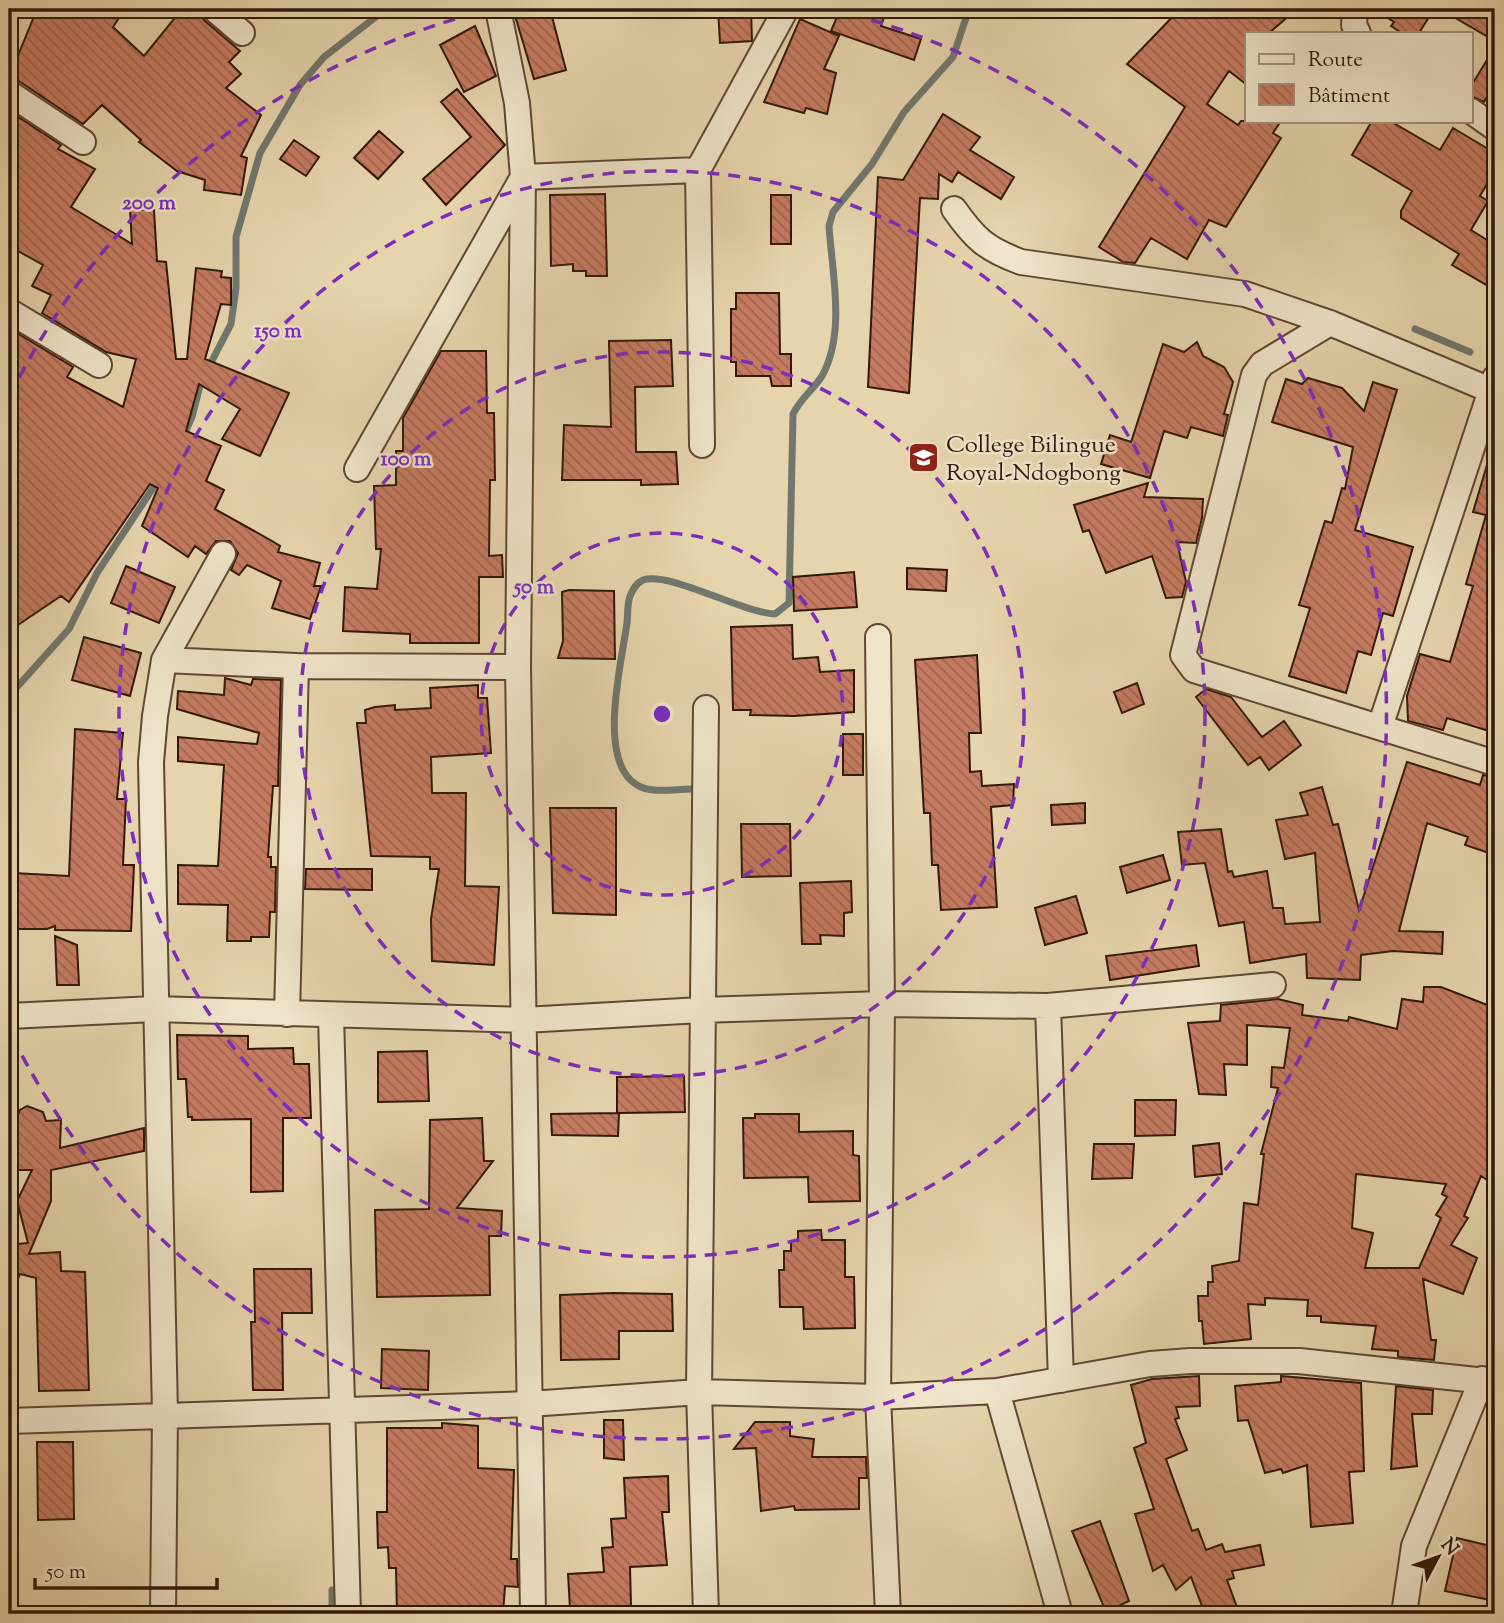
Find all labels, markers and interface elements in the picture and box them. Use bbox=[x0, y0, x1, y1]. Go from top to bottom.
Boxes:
legend bbox=[1245, 32, 1472, 122]
text: Route bbox=[1308, 46, 1363, 76]
text: Bâtiment bbox=[1308, 82, 1390, 112]
text: 200 m bbox=[122, 189, 177, 219]
text: 150 m bbox=[254, 317, 302, 347]
place label: College Bilingue Royal-Ndogbong bbox=[946, 429, 1121, 491]
school or university icon: College Bilingue Royal-Ndogbong bbox=[906, 441, 940, 475]
text: 100 m bbox=[381, 445, 432, 475]
text: 50 m bbox=[512, 573, 555, 603]
centre of rings bbox=[650, 702, 674, 726]
north arrow bbox=[1402, 1522, 1472, 1592]
text: N bbox=[1434, 1533, 1464, 1562]
scale bar bbox=[35, 1546, 217, 1590]
text: 50 m bbox=[45, 1558, 86, 1588]

